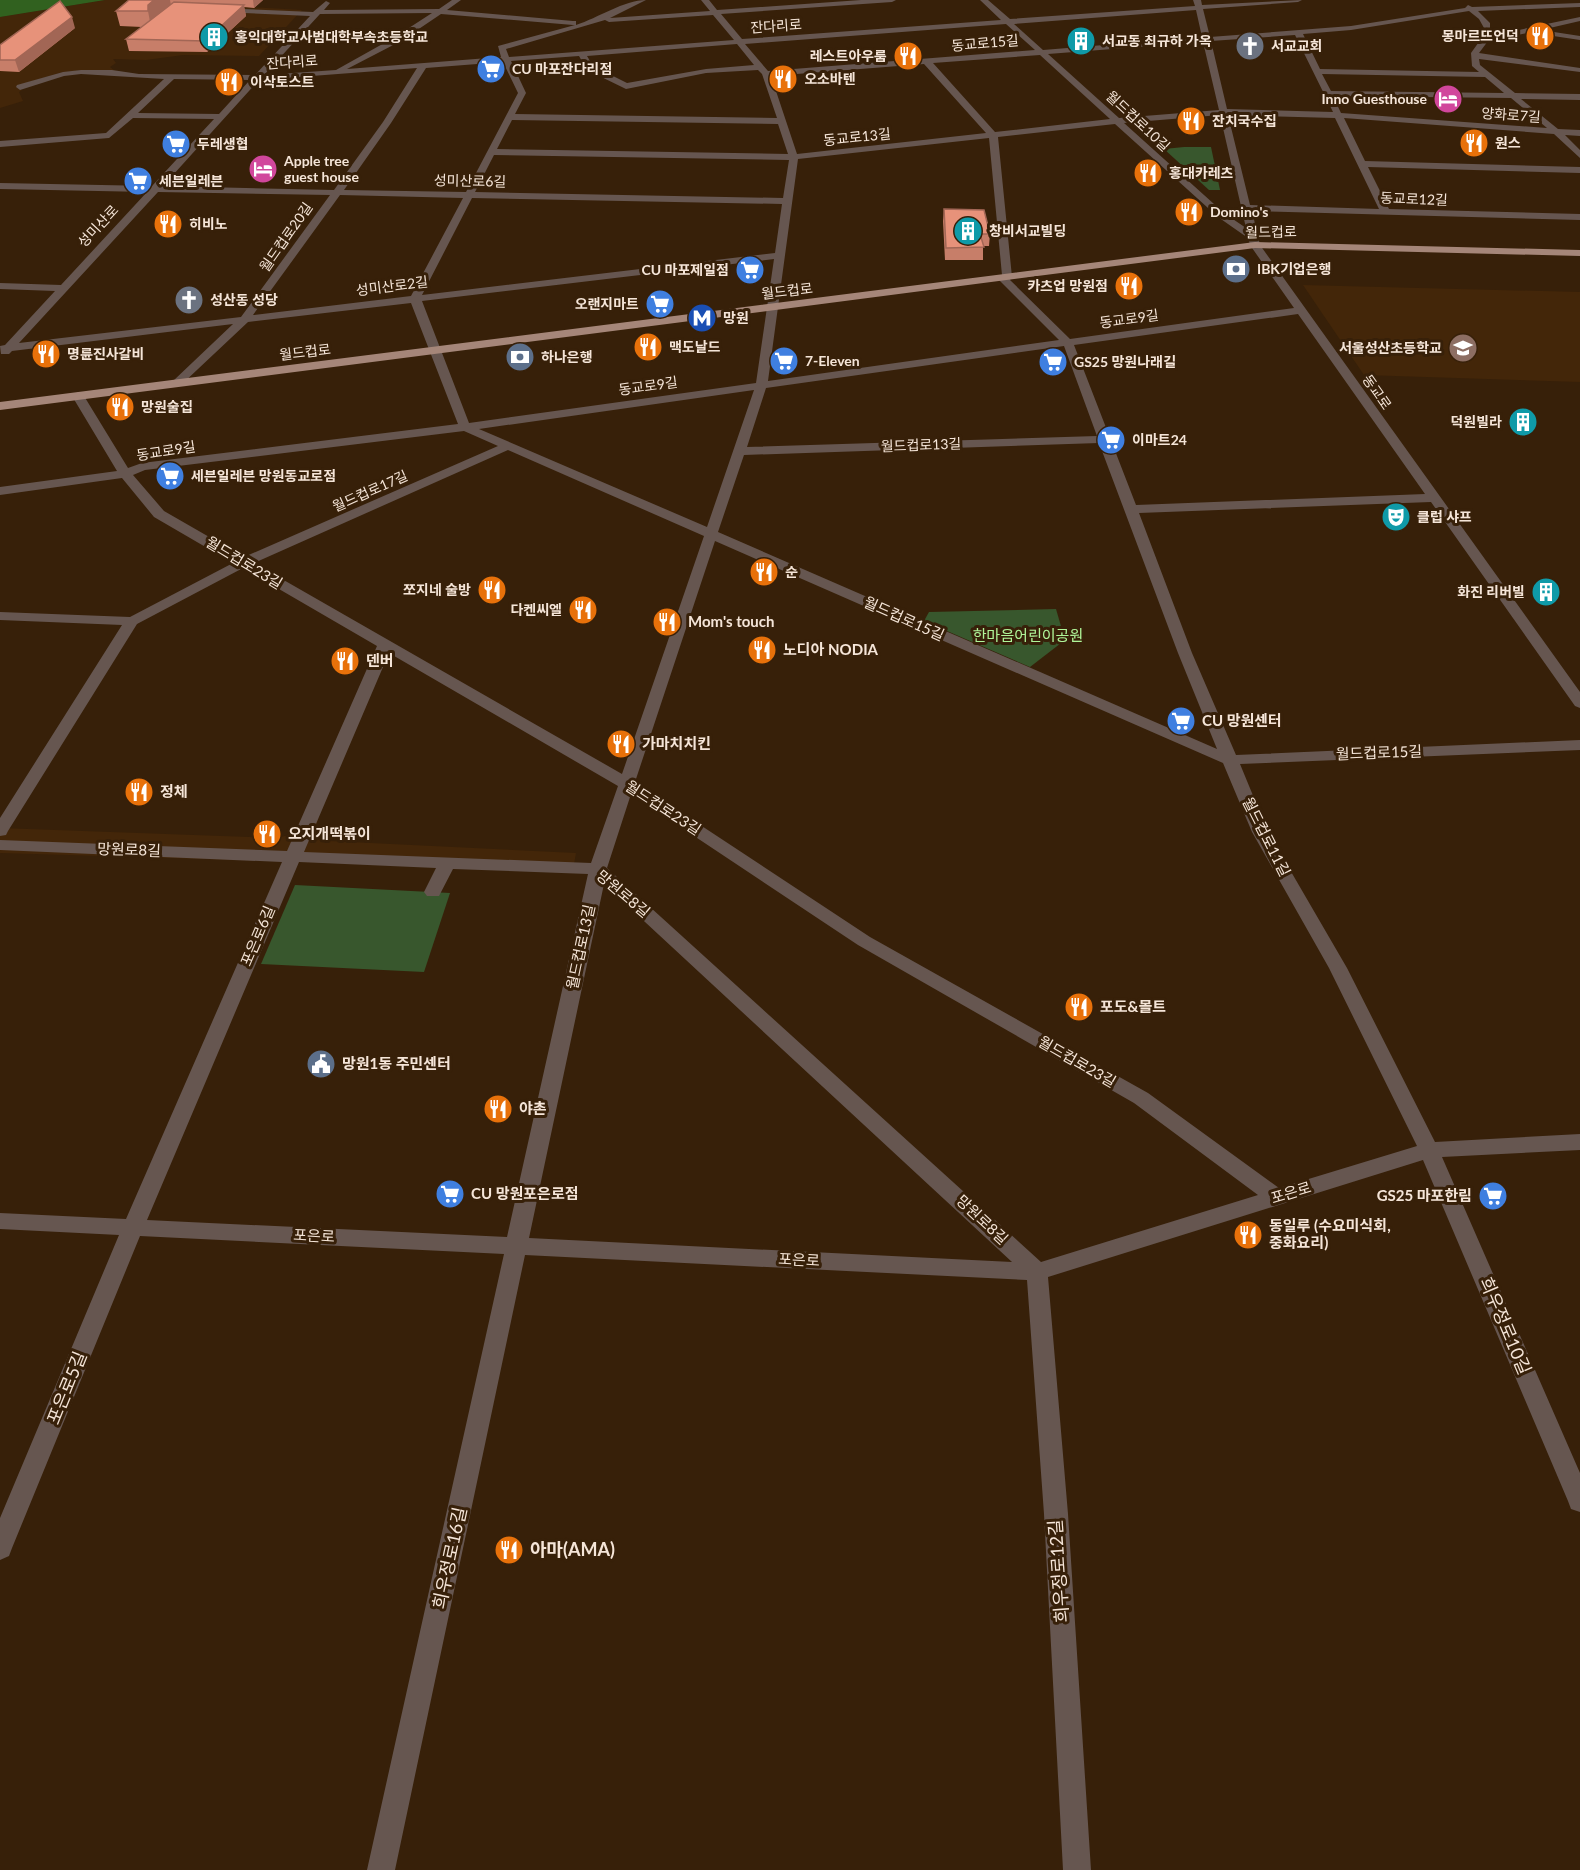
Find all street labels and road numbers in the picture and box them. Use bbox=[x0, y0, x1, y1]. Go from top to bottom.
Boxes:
street label: 잔다리로 bbox=[750, 15, 802, 36]
street label: 동교로15길 bbox=[950, 31, 1019, 54]
street label: 잔다리로 bbox=[266, 51, 318, 72]
street label: 월드컵로10길 bbox=[1103, 87, 1174, 154]
street label: 양화로7길 bbox=[1481, 104, 1541, 125]
street label: 동교로13길 bbox=[822, 125, 892, 148]
street label: 성미산로6길 bbox=[434, 171, 506, 190]
street label: 동교로12길 bbox=[1380, 189, 1448, 208]
street label: 월드컵로20길 bbox=[256, 199, 316, 275]
street label: 성미산로 bbox=[74, 201, 121, 250]
street label: 월드컵로 bbox=[1245, 223, 1297, 240]
street label: 성미산로2길 bbox=[355, 273, 429, 298]
street label: 월드컵로 bbox=[760, 279, 814, 302]
street label: 동교로9길 bbox=[1098, 306, 1160, 331]
street label: 월드컵로 bbox=[278, 340, 332, 363]
street label: 동교로 bbox=[1359, 371, 1396, 413]
street label: 동교로9길 bbox=[617, 373, 679, 398]
street label: 월드컵로13길 bbox=[880, 435, 962, 454]
street label: 동교로9길 bbox=[135, 437, 197, 464]
street label: 월드컵로17길 bbox=[330, 466, 410, 515]
street label: 월드컵로23길 bbox=[203, 532, 286, 592]
street label: 월드컵로15길 bbox=[861, 592, 948, 644]
street label: 월드컵로15길 bbox=[1335, 741, 1422, 763]
street label: 월드컵로23길 bbox=[622, 776, 705, 838]
street label: 월드컵로11길 bbox=[1239, 794, 1295, 879]
street label: 망원로8길 bbox=[97, 839, 161, 859]
street label: 망원로8길 bbox=[593, 866, 654, 921]
street label: 포은로6길 bbox=[236, 903, 278, 969]
street label: 월드컵로13길 bbox=[562, 903, 598, 991]
street label: 월드컵로23길 bbox=[1036, 1032, 1119, 1091]
street label: 포은로 bbox=[1268, 1177, 1313, 1207]
street label: 망원로8길 bbox=[953, 1191, 1012, 1248]
street label: 포은로 bbox=[293, 1225, 335, 1245]
street label: 포은로 bbox=[778, 1249, 820, 1269]
street label: 희우정로10길 bbox=[1476, 1274, 1536, 1378]
street label: 포은로5길 bbox=[42, 1348, 91, 1427]
street label: 희우정로16길 bbox=[427, 1505, 471, 1611]
street label: 희우정로12길 bbox=[1043, 1519, 1073, 1624]

